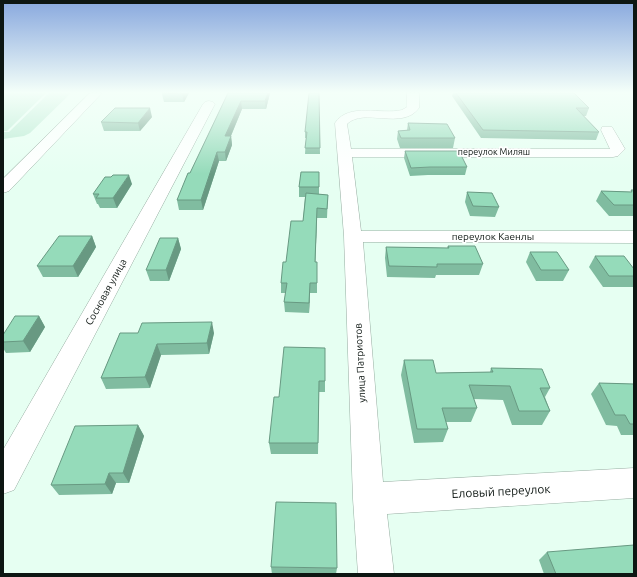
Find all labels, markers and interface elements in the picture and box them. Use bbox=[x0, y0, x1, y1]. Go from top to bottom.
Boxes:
street label: переулок Миляш bbox=[458, 147, 530, 157]
street label: переулок Каенлы bbox=[452, 231, 534, 242]
street label: Сосновая улица bbox=[83, 257, 129, 327]
street label: улица Патриотов bbox=[352, 323, 368, 403]
street label: Еловый переулок bbox=[451, 482, 551, 500]

